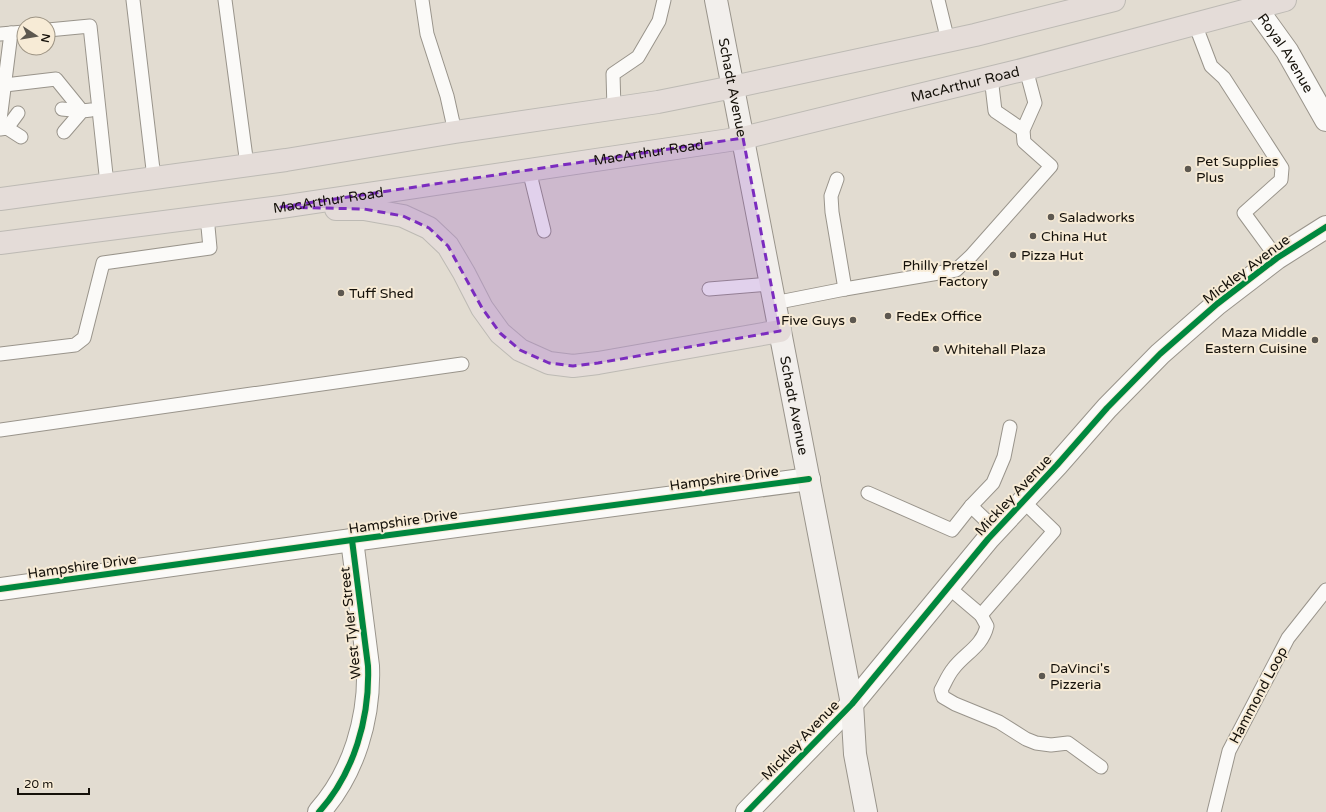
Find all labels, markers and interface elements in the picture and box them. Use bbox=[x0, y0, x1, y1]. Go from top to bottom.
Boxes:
street label: Royal Avenue bbox=[1254, 10, 1317, 96]
north arrow bbox=[16, 16, 56, 56]
text: N bbox=[38, 32, 53, 44]
street label: Schadt Avenue bbox=[715, 37, 750, 138]
street label: MacArthur Road bbox=[909, 63, 1021, 106]
street label: MacArthur Road bbox=[592, 136, 705, 169]
place label: Pet Supplies Plus bbox=[1196, 153, 1279, 186]
marker: Pet Supplies Plus bbox=[1183, 164, 1193, 174]
street label: MacArthur Road bbox=[272, 184, 385, 217]
place label: Saladworks bbox=[1059, 209, 1135, 226]
marker: Saladworks bbox=[1046, 212, 1056, 222]
place label: China Hut bbox=[1041, 228, 1108, 245]
marker: China Hut bbox=[1028, 231, 1038, 241]
street label: Mickley Avenue bbox=[1199, 231, 1293, 308]
place label: Pizza Hut bbox=[1021, 247, 1084, 264]
marker: Pizza Hut bbox=[1008, 250, 1018, 260]
place label: Philly Pretzel Factory bbox=[902, 257, 988, 290]
marker: Philly Pretzel Factory bbox=[991, 268, 1001, 278]
place label: Tuff Shed bbox=[349, 285, 413, 302]
marker: Tuff Shed bbox=[336, 288, 346, 298]
place label: FedEx Office bbox=[896, 308, 982, 325]
marker: FedEx Office bbox=[883, 311, 893, 321]
place label: Five Guys bbox=[781, 312, 845, 329]
marker: Five Guys bbox=[848, 315, 858, 325]
place label: Maza Middle Eastern Cuisine bbox=[1205, 324, 1307, 357]
marker: Maza Middle Eastern Cuisine bbox=[1310, 335, 1320, 345]
place label: Whitehall Plaza bbox=[944, 341, 1046, 358]
marker: Whitehall Plaza bbox=[931, 344, 941, 354]
street label: Schadt Avenue bbox=[776, 355, 812, 457]
street label: Mickley Avenue bbox=[971, 451, 1055, 539]
street label: Hampshire Drive bbox=[668, 462, 780, 495]
street label: Hampshire Drive bbox=[347, 505, 459, 538]
street label: Hampshire Drive bbox=[26, 550, 138, 583]
street label: West Tyler Street bbox=[336, 565, 365, 680]
street label: Hammond Loop bbox=[1226, 644, 1291, 747]
place label: DaVinci's Pizzeria bbox=[1050, 660, 1110, 693]
marker: DaVinci's Pizzeria bbox=[1037, 671, 1047, 681]
street label: Mickley Avenue bbox=[758, 697, 843, 784]
scale bar bbox=[18, 770, 89, 796]
text: 20 m bbox=[24, 777, 53, 791]

